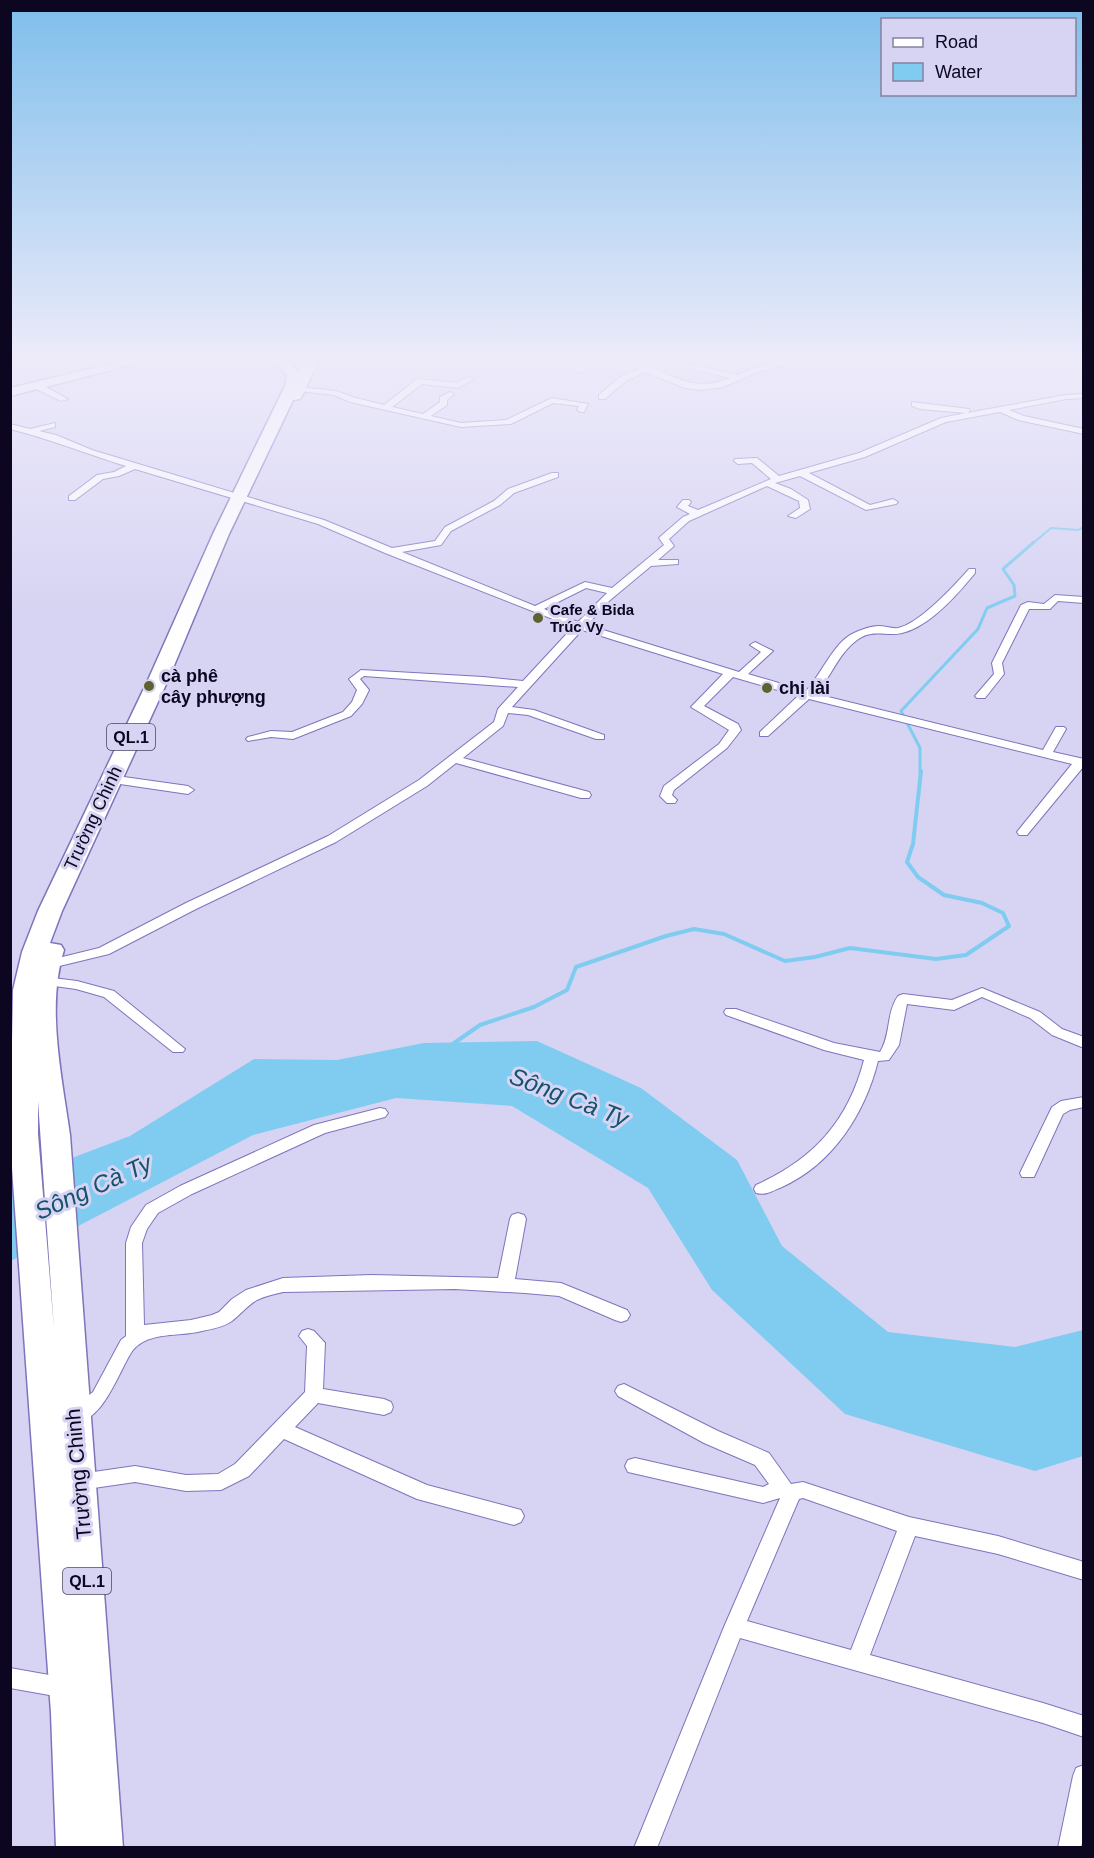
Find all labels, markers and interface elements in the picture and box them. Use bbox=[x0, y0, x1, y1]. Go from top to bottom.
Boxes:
legend bbox=[881, 18, 1076, 96]
text: Road bbox=[935, 32, 978, 52]
text: Water bbox=[935, 62, 982, 82]
place label: Cafe & Bida Trúc Vy bbox=[550, 601, 635, 635]
marker: Cafe & Bida Trúc Vy bbox=[531, 611, 545, 625]
place label: cà phê cây phượng bbox=[161, 666, 266, 707]
place label: chị lài bbox=[779, 678, 830, 698]
marker: cà phê cây phượng bbox=[142, 679, 156, 693]
marker: chị lài bbox=[760, 681, 774, 695]
road number: QL.1 bbox=[107, 724, 155, 750]
street label: Trường Chinh bbox=[60, 763, 126, 873]
water label: Sông Cà Ty bbox=[506, 1062, 634, 1133]
water label: Sông Cà Ty bbox=[30, 1148, 157, 1225]
street label: Trường Chinh bbox=[61, 1408, 95, 1540]
road number: QL.1 bbox=[63, 1568, 111, 1594]

